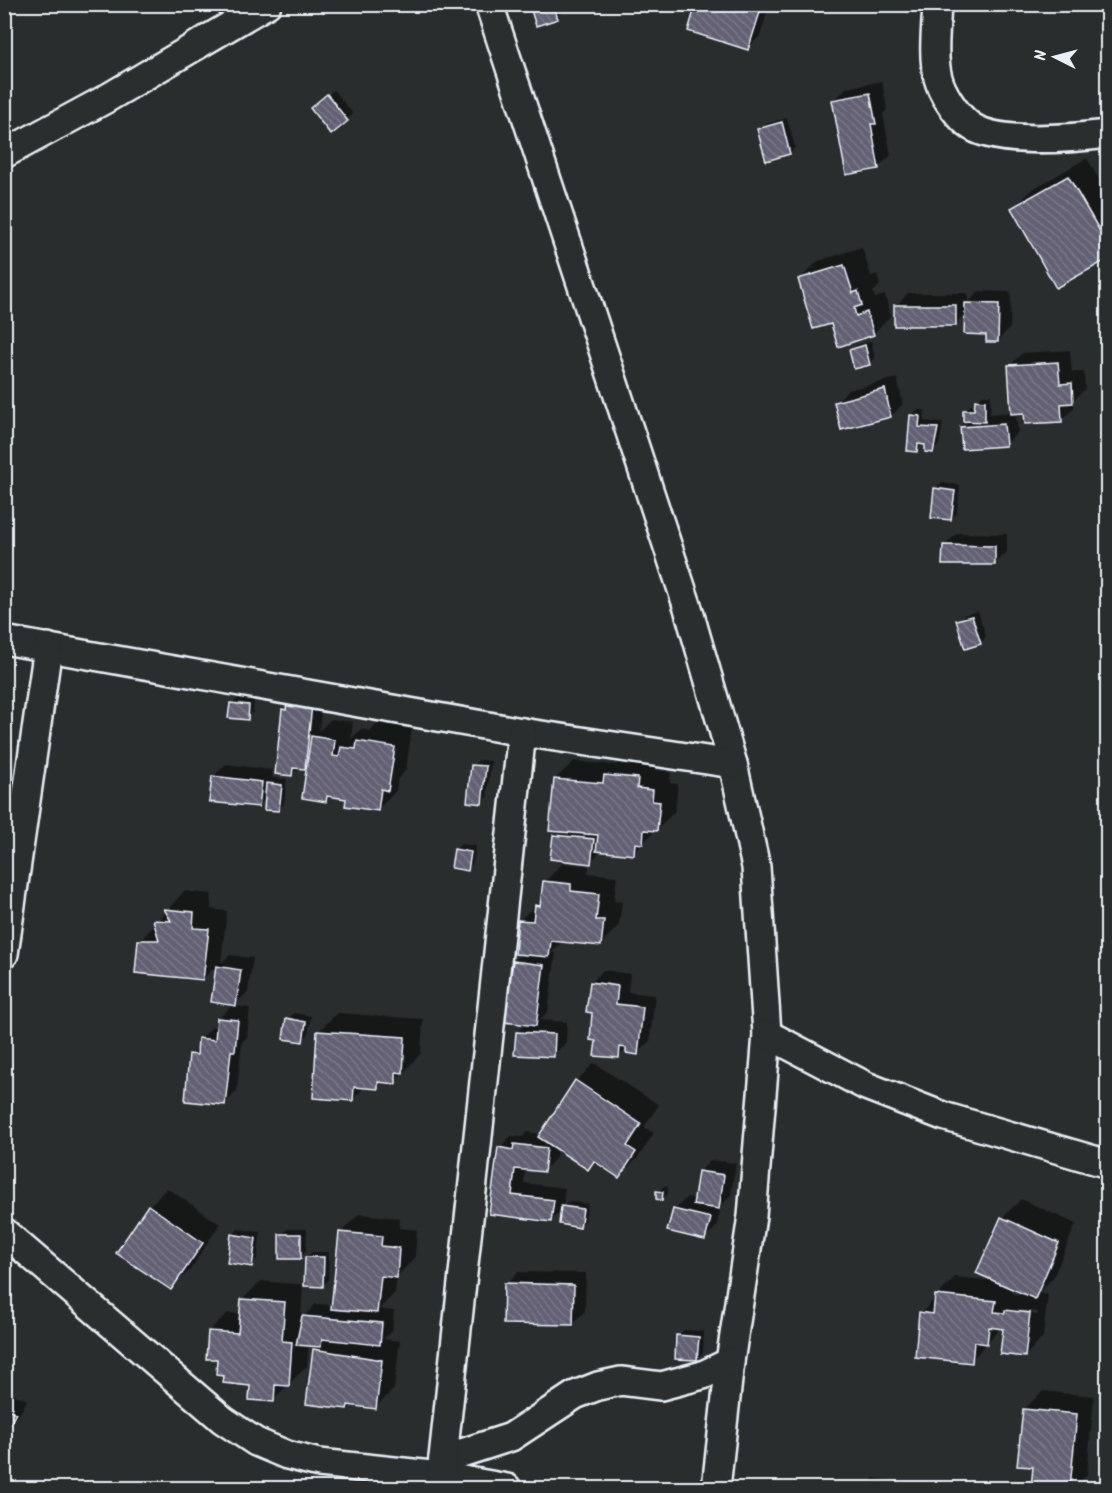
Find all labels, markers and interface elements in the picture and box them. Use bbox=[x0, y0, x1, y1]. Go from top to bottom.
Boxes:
north arrow bbox=[1025, 27, 1085, 87]
text: N bbox=[1029, 49, 1055, 62]

